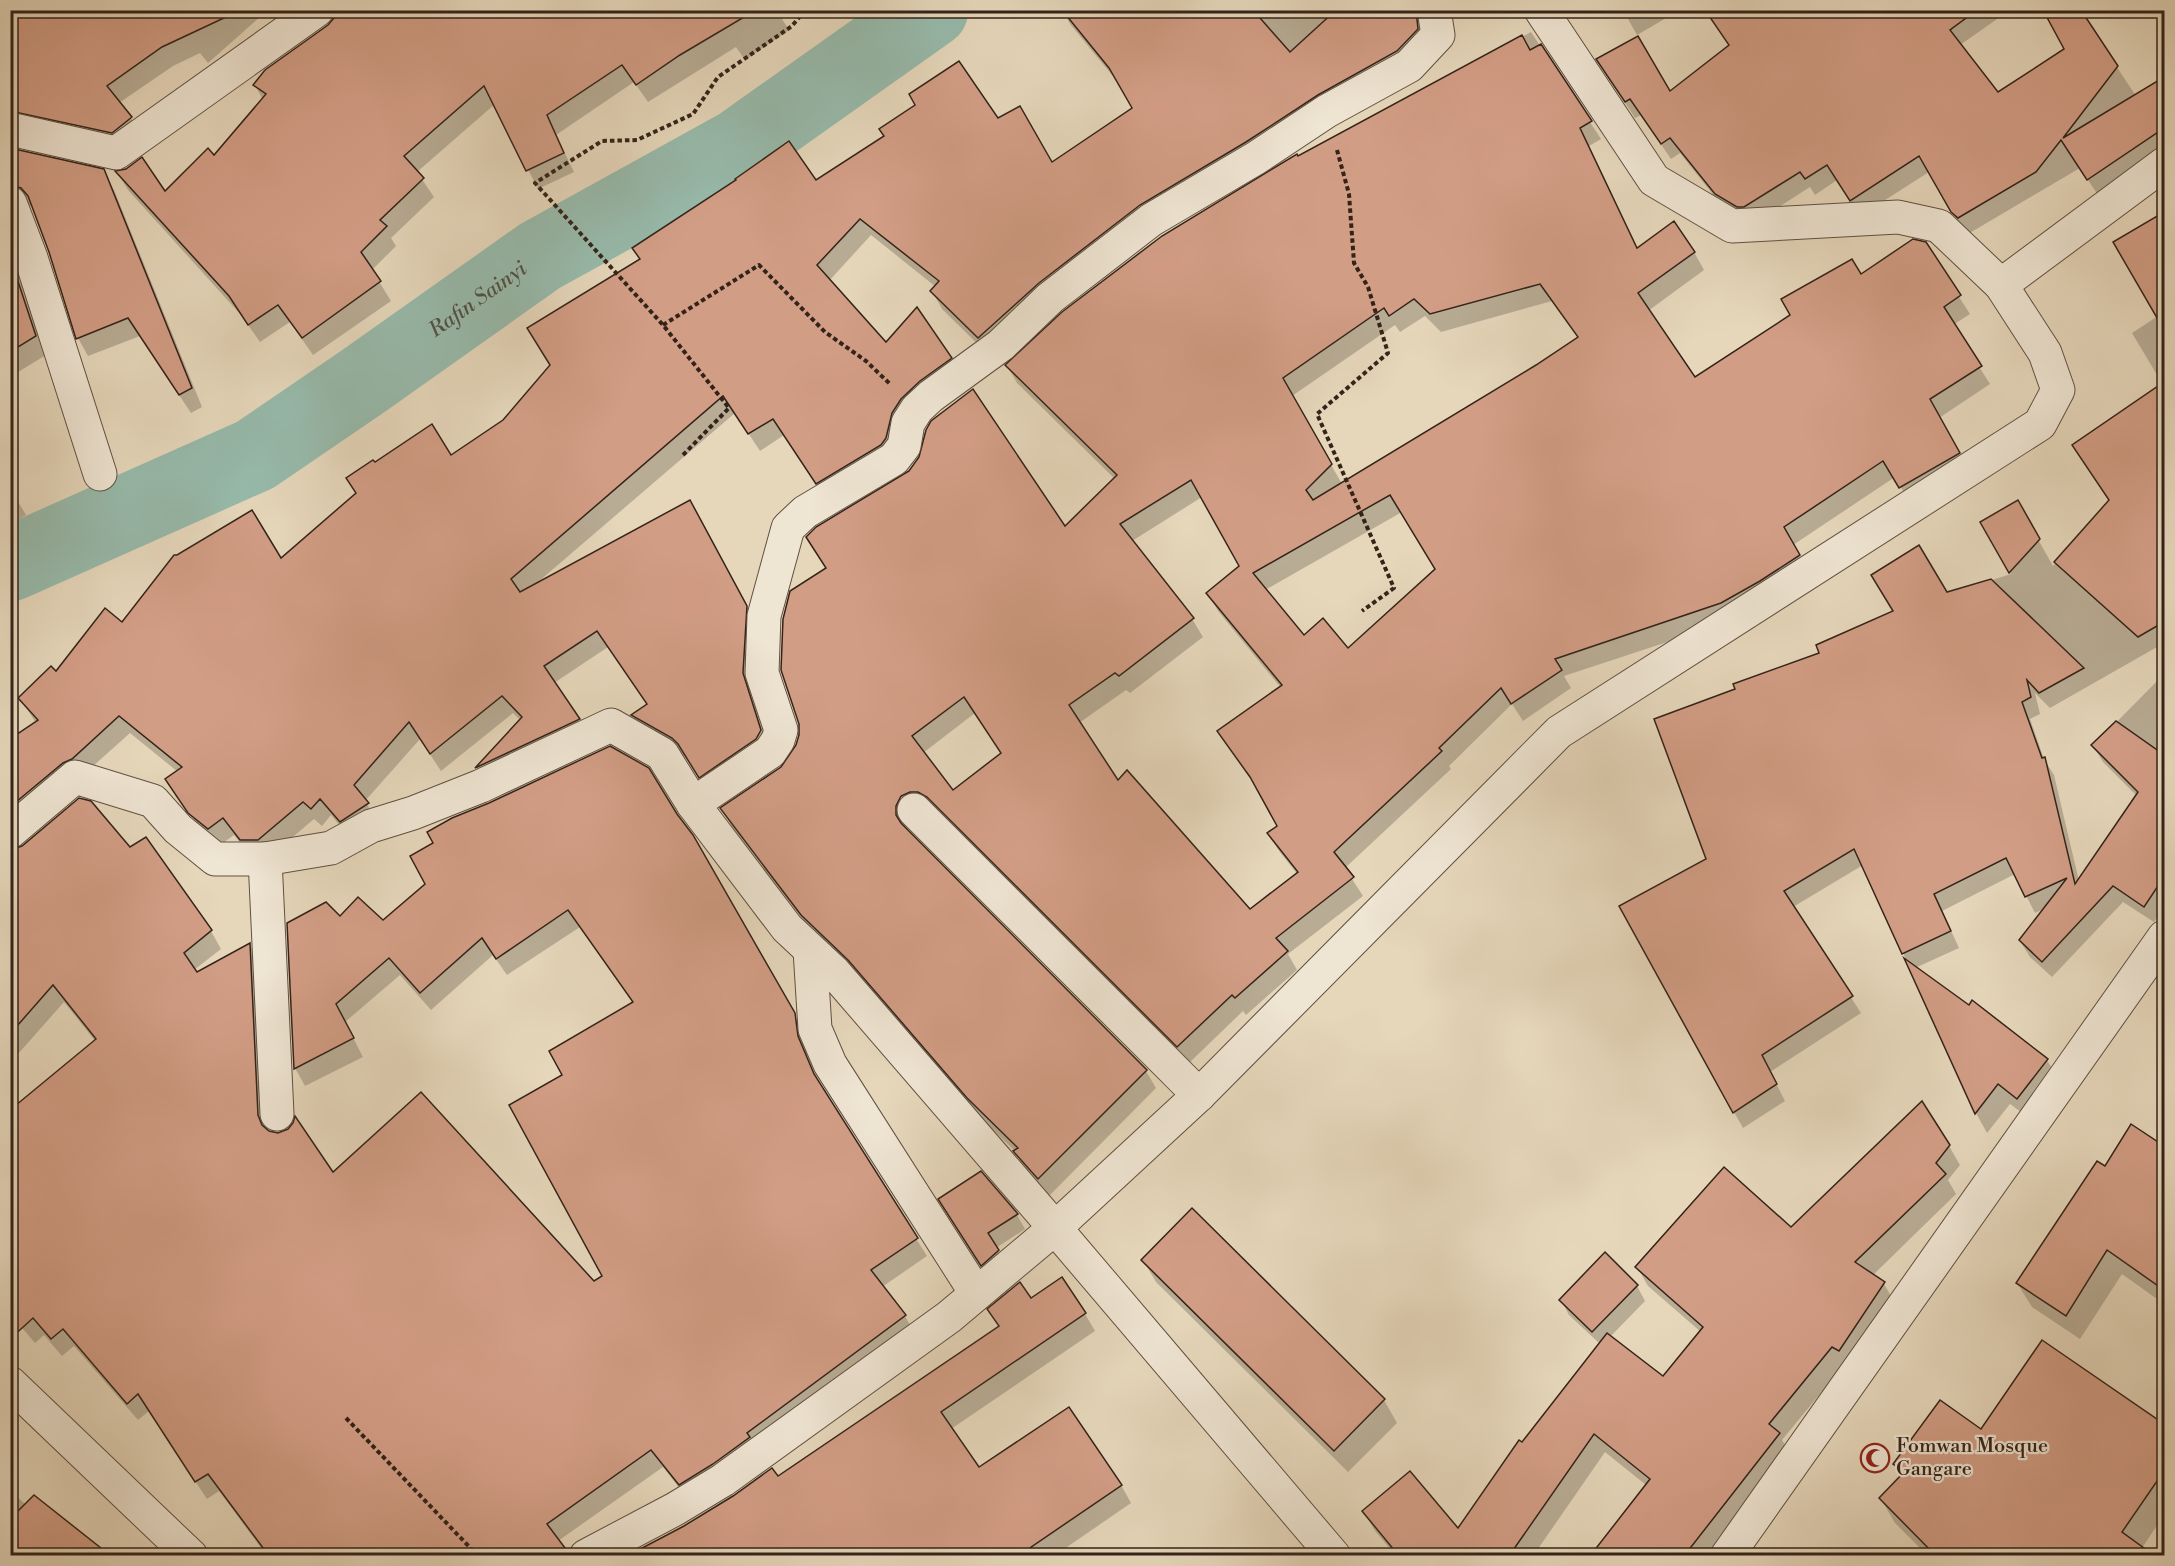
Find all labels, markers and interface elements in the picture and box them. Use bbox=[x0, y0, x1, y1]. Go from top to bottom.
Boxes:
water label: Rafin Sainyi bbox=[423, 256, 533, 344]
place label: Fomwan Mosque Gangare bbox=[1896, 1434, 2048, 1482]
mosque icon: Fomwan Mosque Gangare bbox=[1859, 1442, 1891, 1474]

